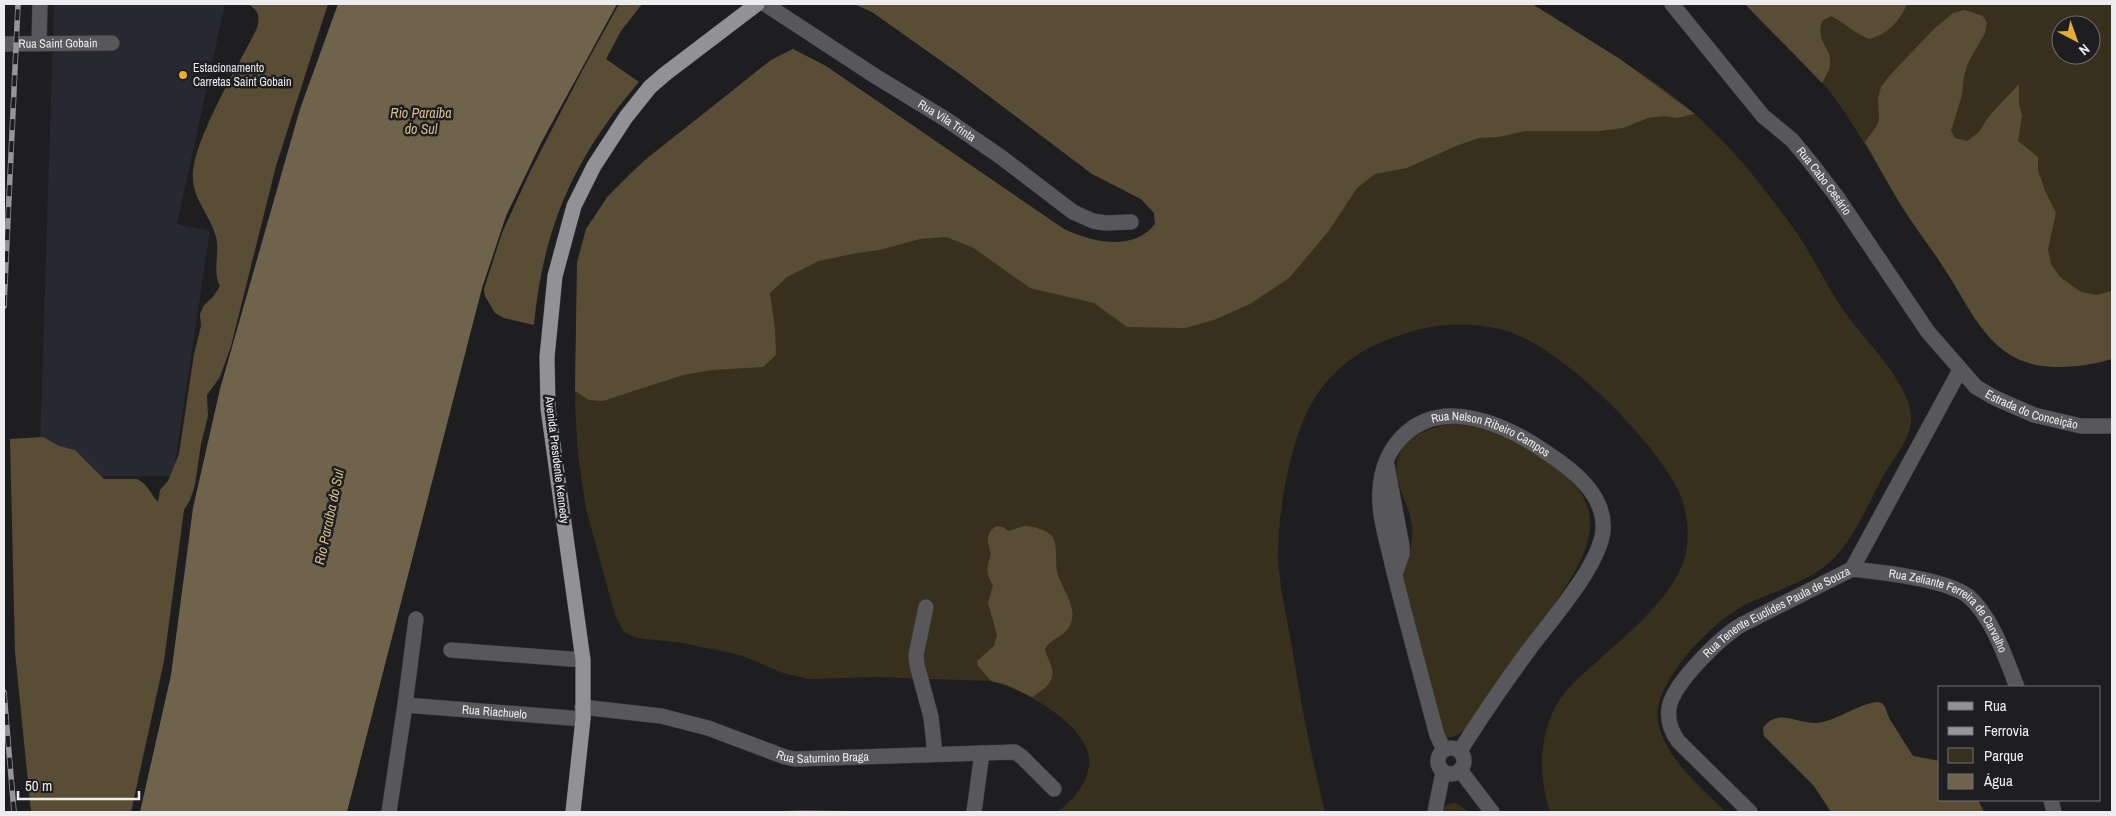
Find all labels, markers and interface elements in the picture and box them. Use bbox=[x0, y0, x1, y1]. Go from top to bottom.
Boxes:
north arrow bbox=[2051, 15, 2101, 65]
street label: Rua Saint Gobain bbox=[18, 35, 98, 52]
text: N bbox=[2075, 40, 2094, 59]
place label: Estacionamento Carretas Saint Gobain bbox=[193, 60, 291, 90]
marker: Estacionamento Carretas Saint Gobain bbox=[177, 69, 189, 81]
street label: Rua Vila Trinta bbox=[915, 96, 979, 146]
water label: Rio Paraíba do Sul bbox=[390, 104, 452, 138]
street label: Rua Cabo Cesário bbox=[1793, 144, 1855, 218]
street label: Estrada do Conceição bbox=[1982, 386, 2080, 433]
street label: Avenida Presidente Kennedy bbox=[541, 395, 573, 524]
street label: Rua Nelson Ribeiro Campos bbox=[1430, 408, 1553, 461]
water label: Rio Paraíba do Sul bbox=[310, 467, 348, 566]
street label: Rua Tenente Euclides Paula de Souza bbox=[1699, 563, 1853, 661]
street label: Rua Zeliante Ferreira de Carvalho bbox=[1888, 565, 2011, 655]
legend bbox=[1938, 686, 2101, 801]
text: Rua bbox=[1984, 695, 2007, 716]
street label: Rua Riachuelo bbox=[461, 702, 528, 723]
text: Ferrovia bbox=[1984, 720, 2029, 741]
text: Parque bbox=[1984, 745, 2024, 766]
street label: Rua Saturnino Braga bbox=[774, 746, 870, 767]
scale bar bbox=[18, 768, 139, 800]
text: Água bbox=[1983, 770, 2013, 791]
text: 50 m bbox=[25, 775, 52, 796]

